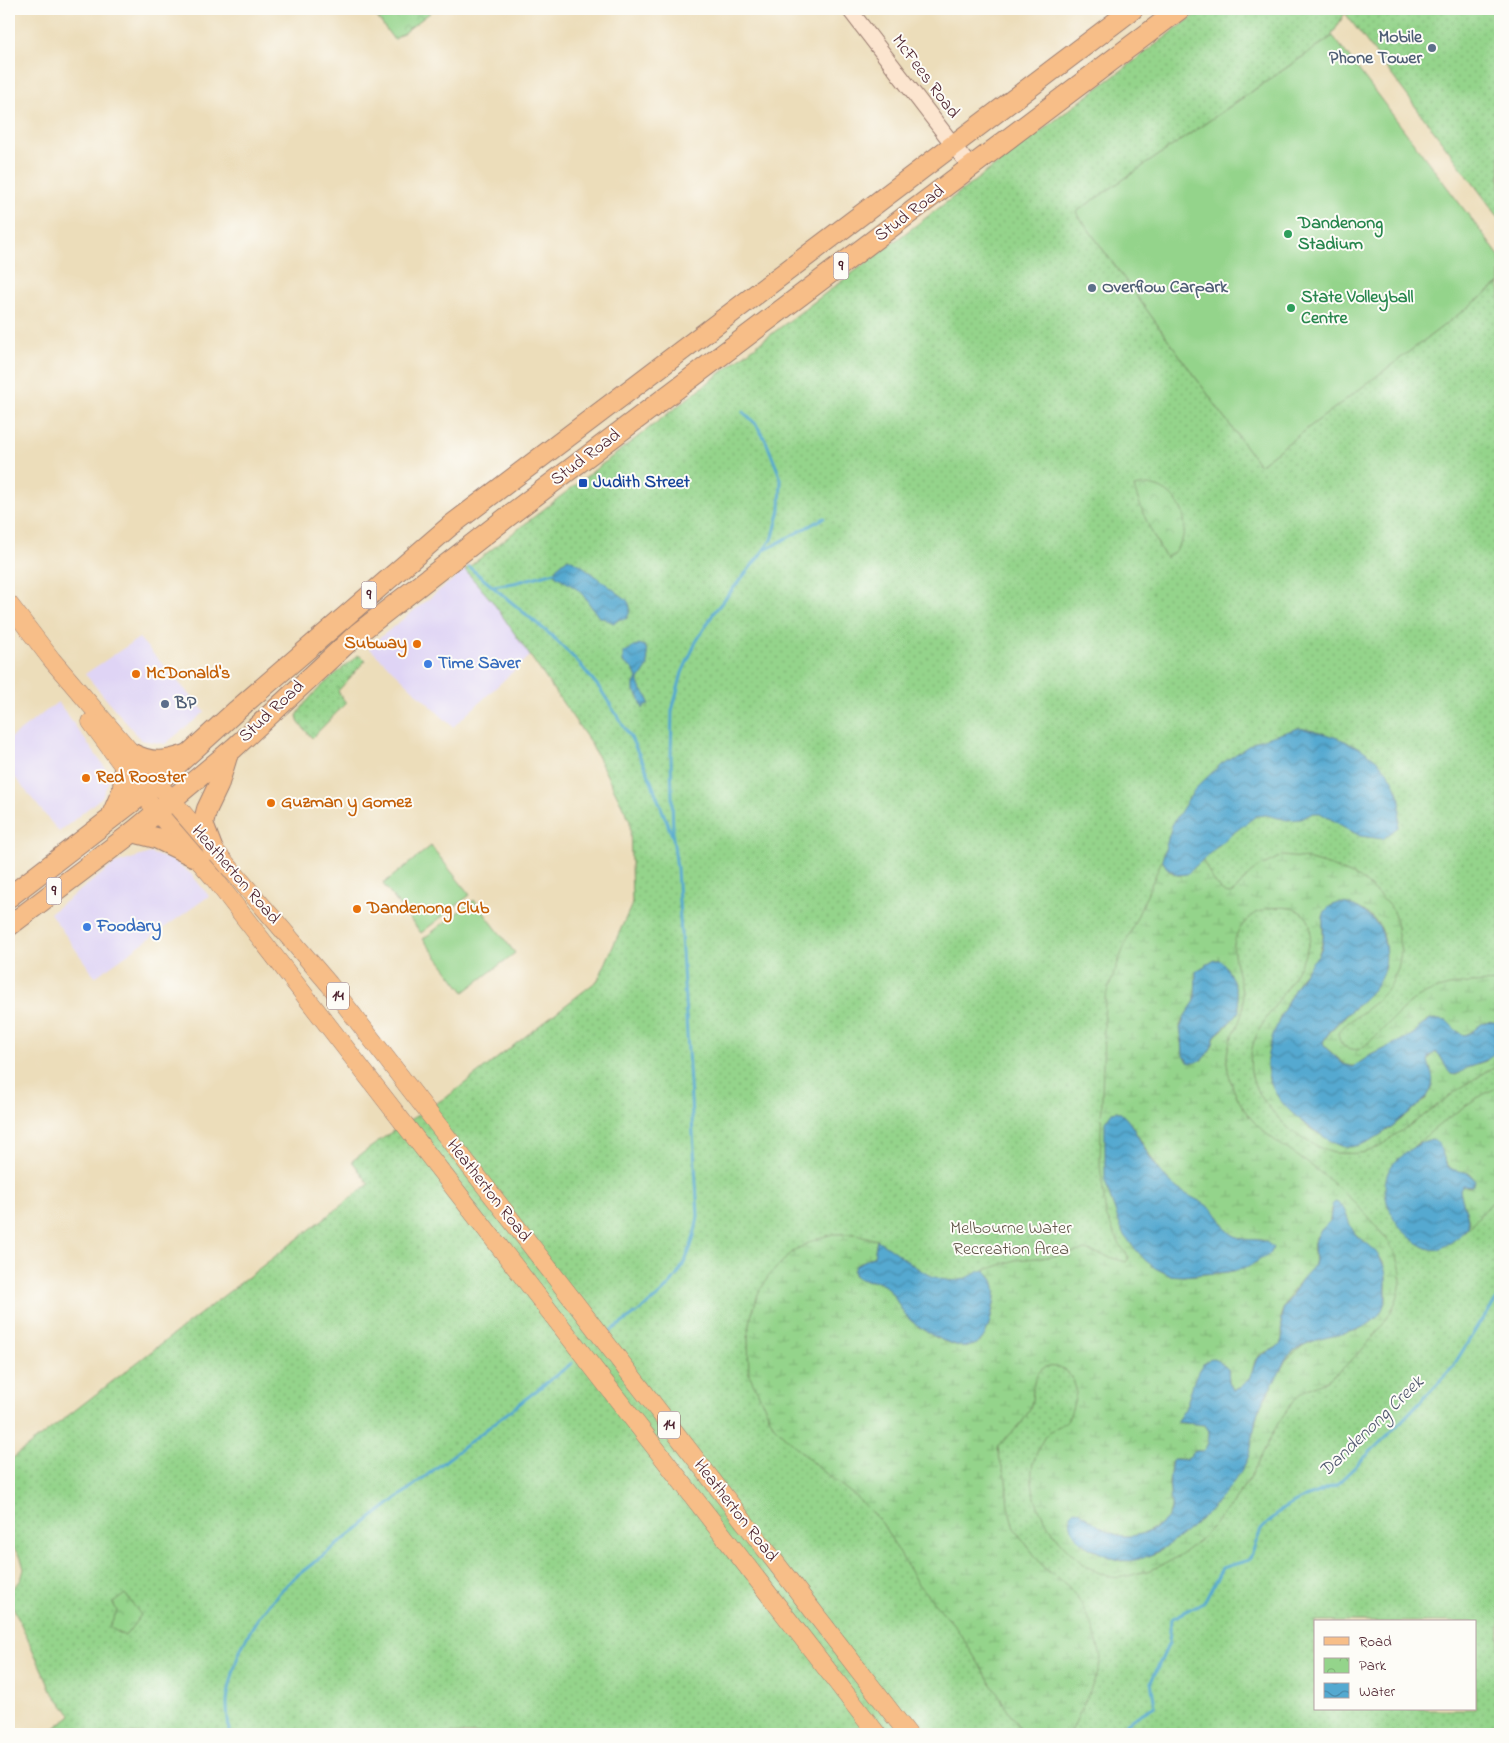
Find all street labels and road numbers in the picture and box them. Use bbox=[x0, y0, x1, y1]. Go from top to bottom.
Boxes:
street label: McFees Road bbox=[885, 29, 965, 125]
street label: Stud Road bbox=[870, 179, 950, 249]
road number: 9 bbox=[834, 252, 848, 280]
street label: Stud Road bbox=[546, 423, 626, 493]
road number: 9 bbox=[362, 582, 376, 608]
street label: Stud Road bbox=[233, 675, 311, 749]
street label: Heatherton Road bbox=[184, 820, 286, 930]
road number: 9 bbox=[46, 878, 62, 904]
road number: 14 bbox=[327, 982, 349, 1009]
street label: Heatherton Road bbox=[439, 1134, 537, 1248]
road number: 14 bbox=[658, 1412, 680, 1438]
street label: Heatherton Road bbox=[686, 1454, 784, 1568]

